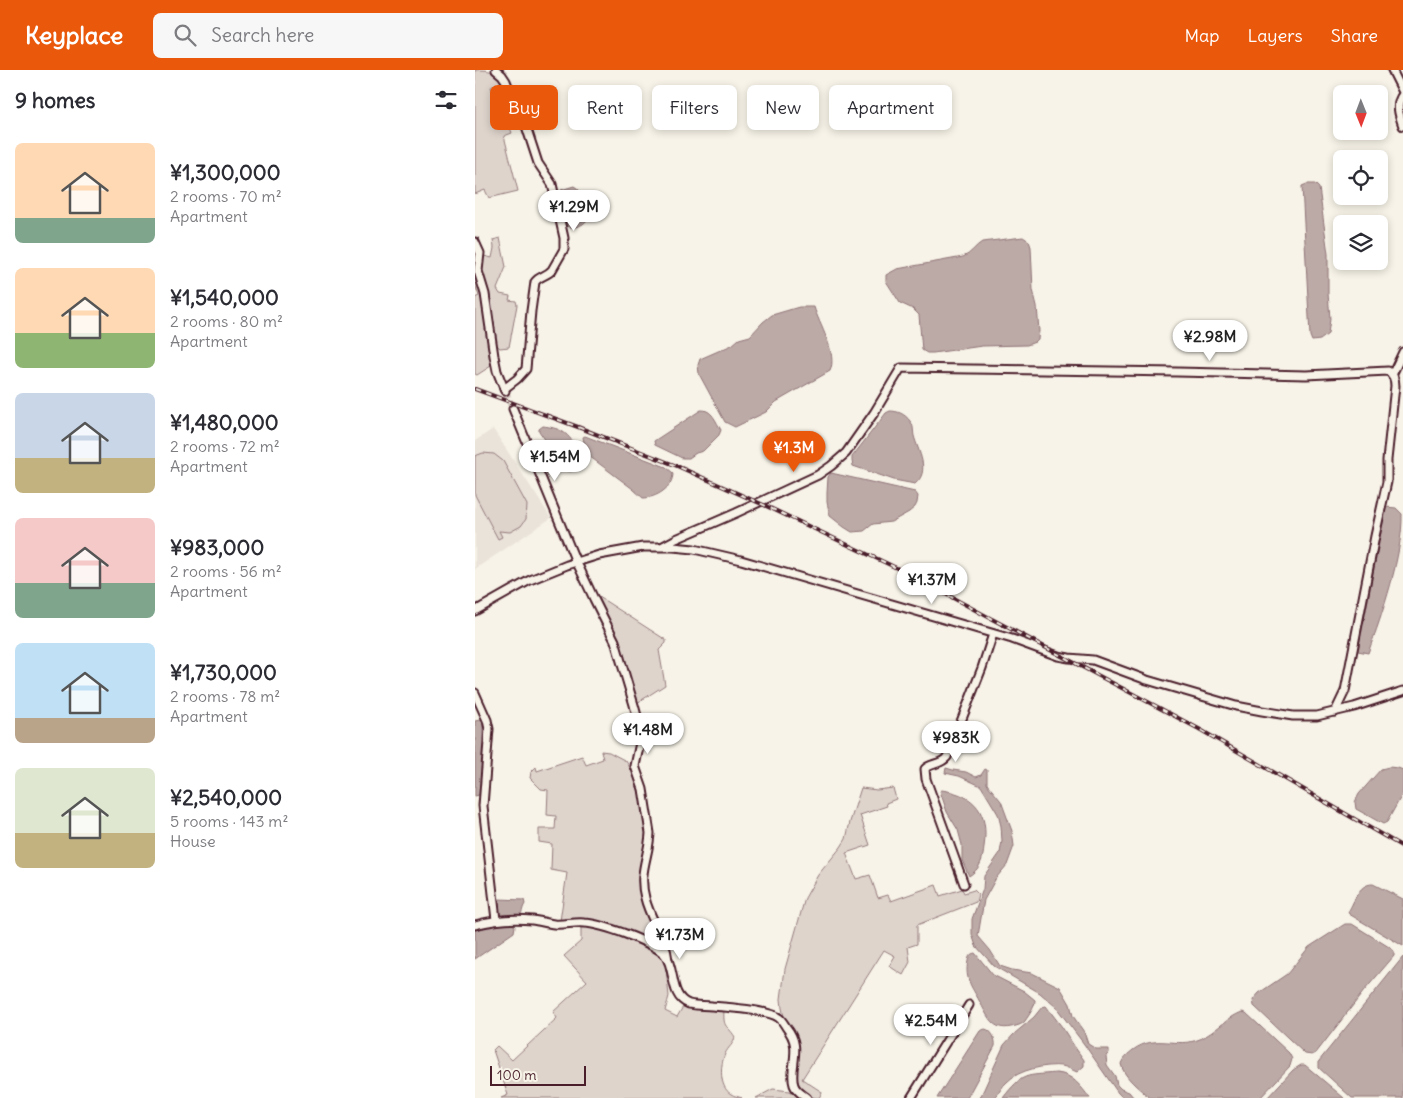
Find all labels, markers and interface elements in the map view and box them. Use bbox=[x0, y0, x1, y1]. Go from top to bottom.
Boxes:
search box bbox=[153, 13, 503, 58]
text: Keyplace bbox=[25, 20, 123, 50]
icon: search bbox=[171, 21, 199, 49]
text: Search here bbox=[211, 23, 314, 47]
text: Map bbox=[1184, 24, 1219, 47]
text: Layers bbox=[1247, 24, 1303, 47]
text: Share bbox=[1331, 24, 1378, 47]
chip: Buy bbox=[490, 85, 558, 130]
chip: Rent bbox=[568, 85, 642, 130]
chip: Filters bbox=[652, 85, 737, 130]
chip: New bbox=[747, 85, 819, 130]
chip: Apartment bbox=[829, 85, 952, 130]
north arrow bbox=[1333, 85, 1387, 140]
map controls bbox=[1333, 85, 1388, 270]
icon: filters bbox=[432, 86, 460, 114]
text: 9 homes bbox=[15, 87, 95, 114]
button: locate bbox=[1333, 150, 1388, 205]
text: ¥1,300,000 bbox=[170, 159, 280, 186]
icon: home bbox=[55, 163, 115, 223]
text: 2 rooms · 70 m² bbox=[170, 186, 282, 206]
pin: ¥1.29M bbox=[533, 190, 615, 232]
text: ¥1.29M bbox=[549, 196, 599, 216]
text: Apartment bbox=[170, 206, 248, 226]
button: layers bbox=[1333, 215, 1388, 270]
text: ¥1,540,000 bbox=[170, 284, 279, 311]
icon: home bbox=[55, 288, 115, 348]
text: 2 rooms · 80 m² bbox=[170, 311, 283, 331]
pin: ¥2.98M bbox=[1169, 320, 1251, 362]
text: ¥2.98M bbox=[1184, 326, 1236, 346]
text: Apartment bbox=[170, 331, 248, 351]
text: ¥1,480,000 bbox=[170, 409, 279, 436]
icon: home bbox=[55, 413, 115, 473]
pin: ¥1.3M bbox=[759, 430, 829, 473]
text: 2 rooms · 72 m² bbox=[170, 436, 280, 456]
text: ¥1.3M bbox=[773, 437, 815, 457]
pin: ¥1.54M bbox=[514, 440, 596, 482]
text: ¥1.54M bbox=[530, 446, 580, 466]
text: Apartment bbox=[170, 456, 248, 476]
text: ¥983,000 bbox=[170, 534, 264, 561]
icon: home bbox=[55, 538, 115, 598]
text: 2 rooms · 56 m² bbox=[170, 561, 282, 581]
pin: ¥1.37M bbox=[891, 562, 973, 605]
text: ¥1.37M bbox=[908, 569, 956, 589]
text: Apartment bbox=[170, 581, 248, 601]
text: ¥1,730,000 bbox=[170, 659, 277, 686]
icon: home bbox=[55, 663, 115, 723]
text: 2 rooms · 78 m² bbox=[170, 686, 280, 706]
text: Apartment bbox=[170, 706, 248, 726]
pin: ¥1.48M bbox=[607, 712, 689, 755]
text: ¥1.48M bbox=[623, 719, 673, 739]
pin: ¥983K bbox=[921, 720, 991, 763]
text: ¥983K bbox=[933, 727, 979, 747]
text: ¥2,540,000 bbox=[170, 784, 282, 811]
icon: home bbox=[55, 788, 115, 848]
text: 5 rooms · 143 m² bbox=[170, 811, 288, 831]
text: House bbox=[170, 831, 216, 851]
pin: ¥1.73M bbox=[639, 918, 721, 960]
text: ¥1.73M bbox=[656, 924, 704, 944]
pin: ¥2.54M bbox=[890, 1004, 972, 1046]
text: ¥2.54M bbox=[905, 1010, 957, 1030]
scale bar bbox=[490, 1063, 586, 1086]
text: 100 m bbox=[497, 1066, 537, 1084]

